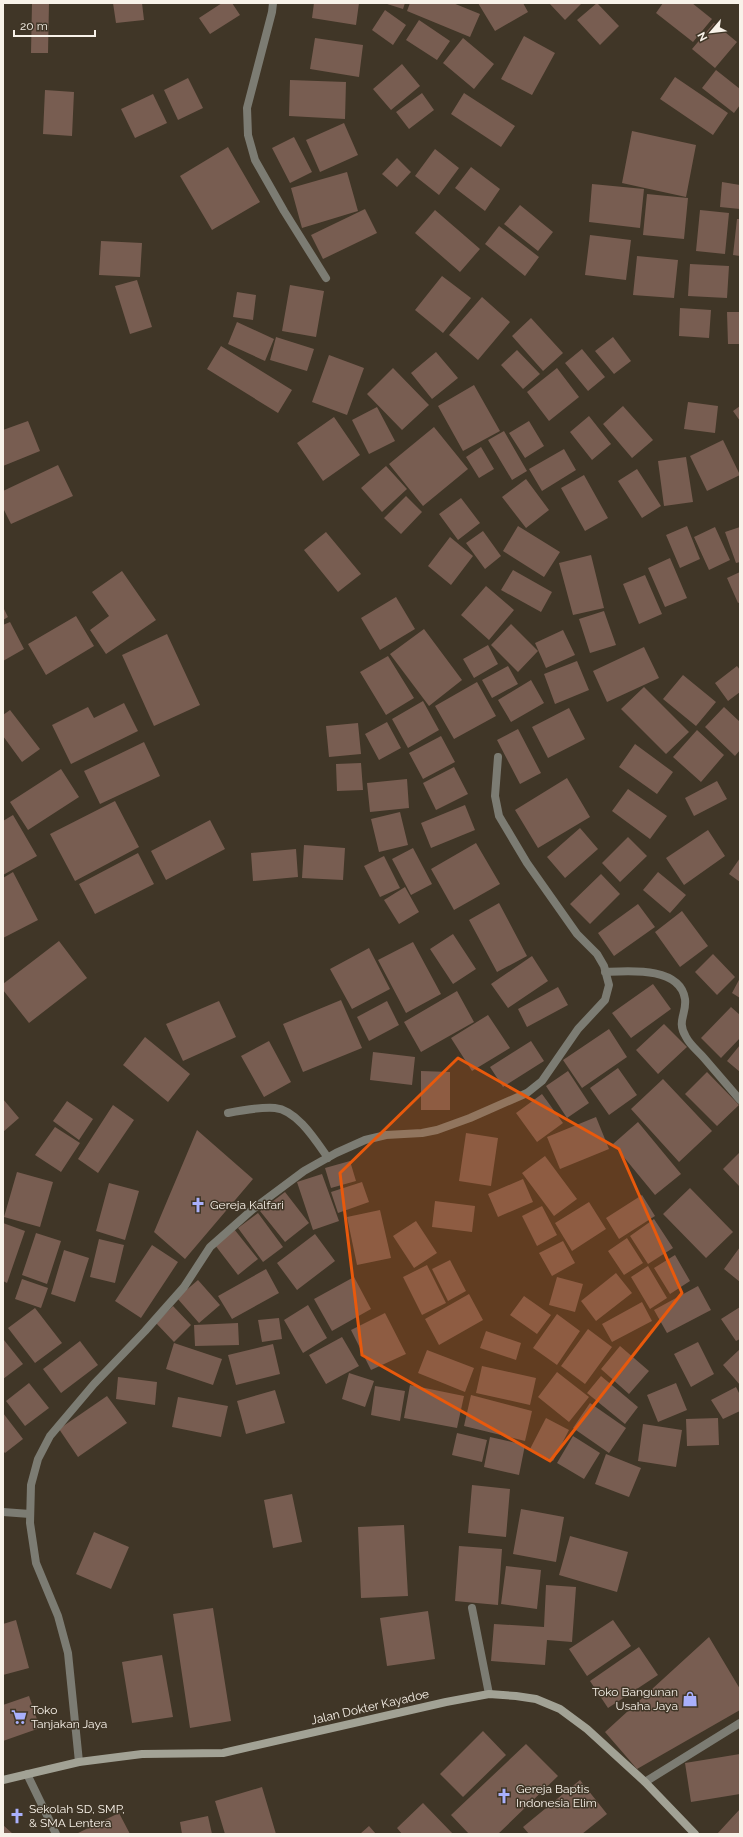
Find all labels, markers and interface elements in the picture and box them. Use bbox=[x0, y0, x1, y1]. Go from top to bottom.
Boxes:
scale bar bbox=[14, 12, 95, 38]
north arrow bbox=[691, 12, 731, 52]
text: 20 m bbox=[20, 19, 48, 33]
text: N bbox=[695, 30, 710, 43]
church icon: Gereja Kalfari bbox=[189, 1196, 207, 1214]
place label: Gereja Kalfari bbox=[210, 1198, 284, 1212]
place label: Toko Bangunan Usaha Jaya bbox=[592, 1685, 678, 1713]
street label: Jalan Dokter Kayadoe bbox=[310, 1687, 430, 1727]
shop icon: Toko Bangunan Usaha Jaya bbox=[681, 1690, 699, 1708]
place label: Toko Tanjakan Jaya bbox=[31, 1703, 107, 1731]
supermarket icon: Toko Tanjakan Jaya bbox=[10, 1708, 28, 1726]
place label: Gereja Baptis Indonesia Elim bbox=[516, 1782, 597, 1810]
church icon: Gereja Baptis Indonesia Elim bbox=[495, 1787, 513, 1805]
place label: Sekolah SD, SMP, & SMA Lentera bbox=[29, 1802, 125, 1830]
church icon: Sekolah SD, SMP, & SMA Lentera bbox=[8, 1807, 26, 1825]

